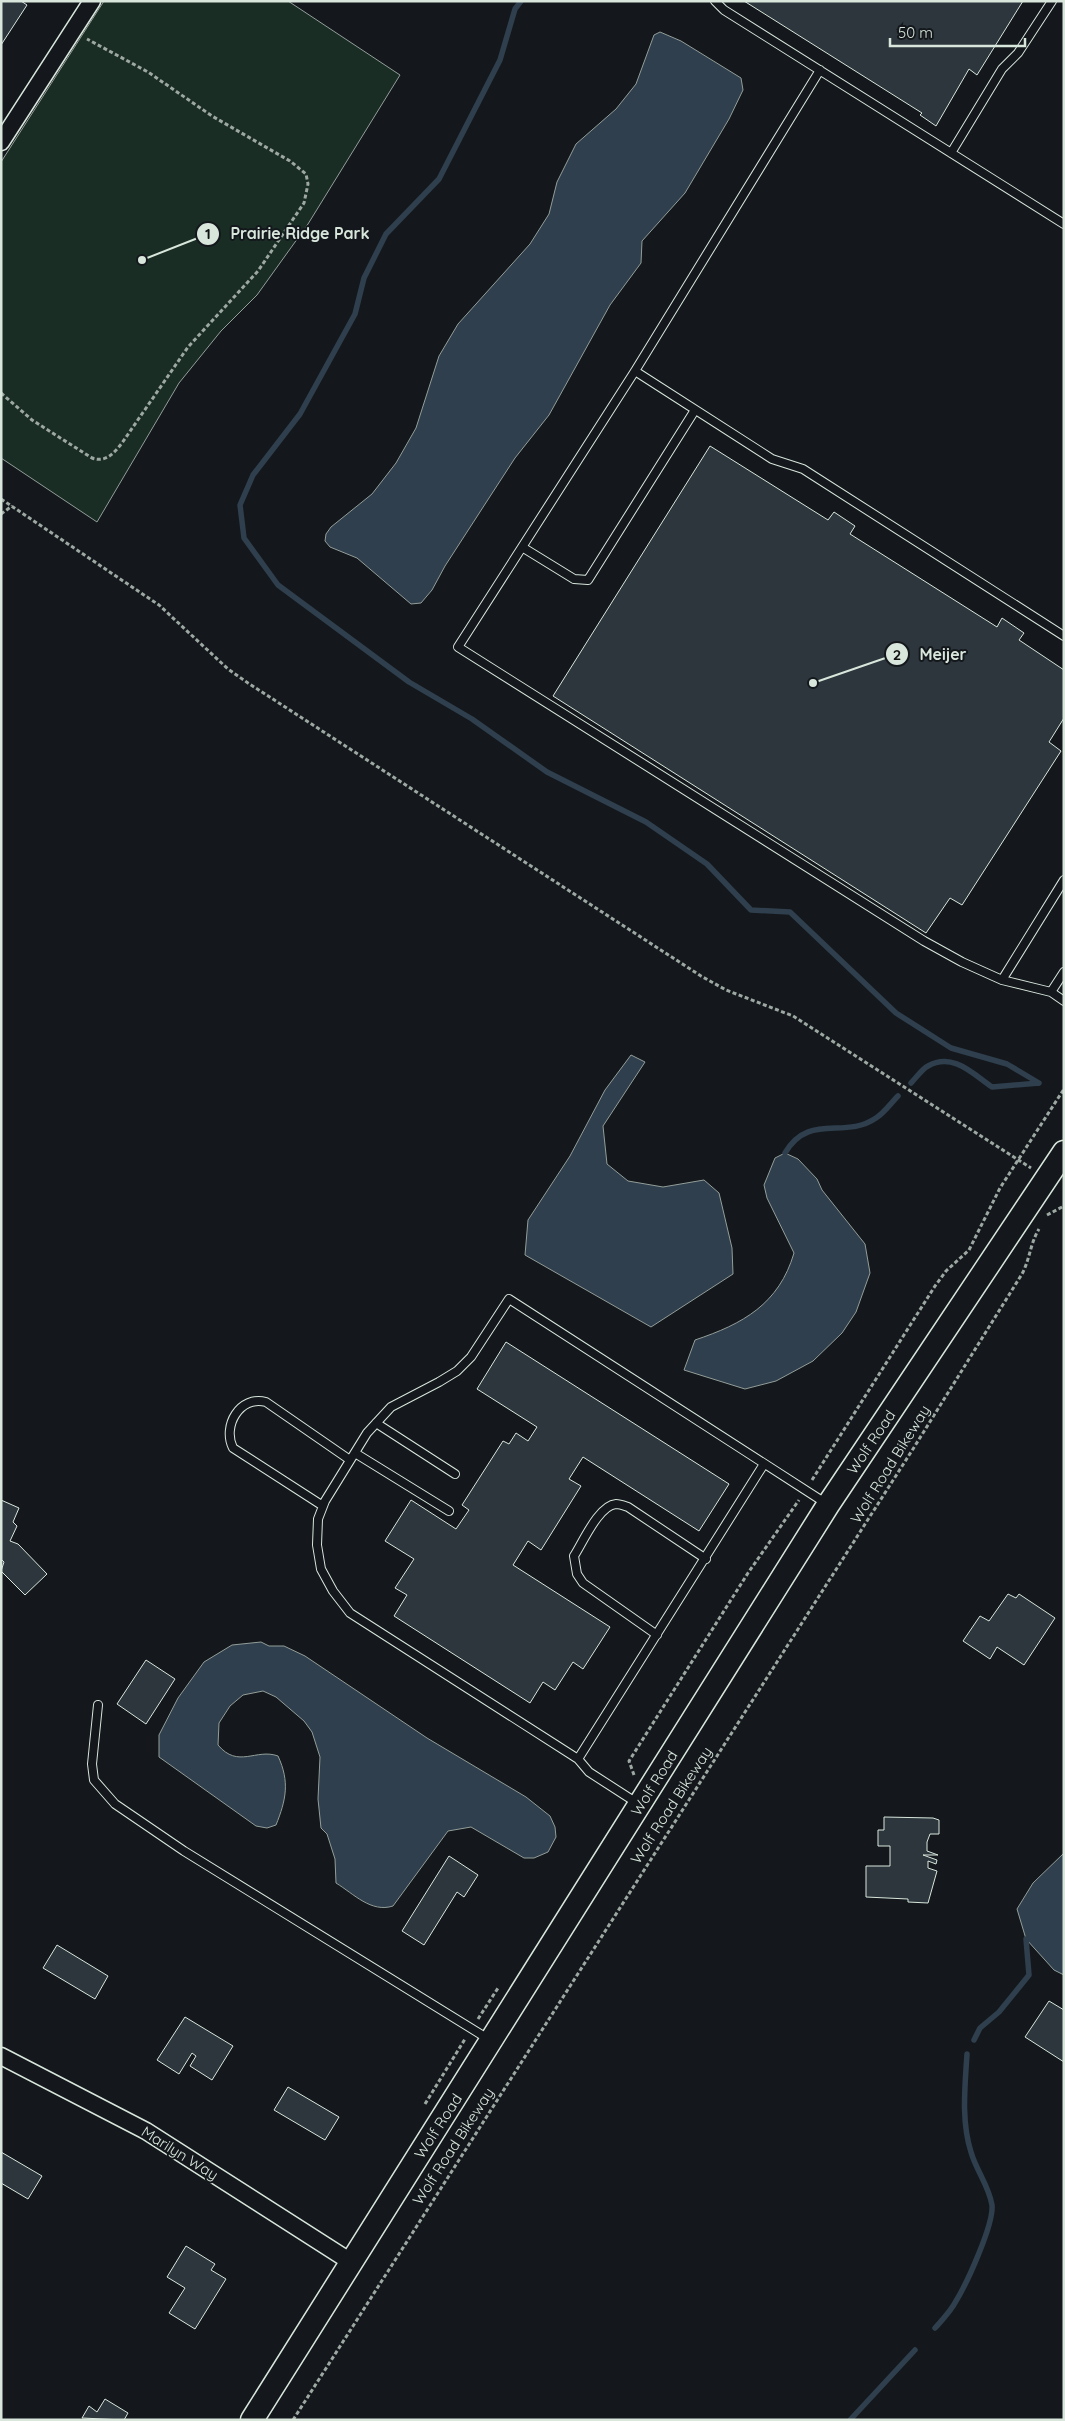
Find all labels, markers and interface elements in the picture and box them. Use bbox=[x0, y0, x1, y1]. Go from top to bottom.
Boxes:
scale bar bbox=[890, 15, 1025, 47]
text: 50 m bbox=[898, 23, 933, 42]
callout: Prairie Ridge Park bbox=[195, 218, 379, 249]
text: Prairie Ridge Park bbox=[230, 223, 370, 243]
text: 1 bbox=[205, 224, 211, 243]
callout: Meijer bbox=[884, 639, 977, 670]
text: Meijer bbox=[919, 644, 967, 664]
text: 2 bbox=[893, 645, 901, 664]
street label: Wolf Road Bikeway bbox=[846, 1401, 934, 1527]
street label: Wolf Road bbox=[843, 1406, 899, 1478]
street label: Wolf Road Bikeway bbox=[626, 1743, 716, 1867]
street label: Wolf Road bbox=[626, 1747, 682, 1819]
street label: Wolf Road Bikeway bbox=[408, 2084, 498, 2208]
street label: Wolf Road bbox=[410, 2090, 466, 2162]
street label: Marilyn Way bbox=[138, 2122, 222, 2184]

